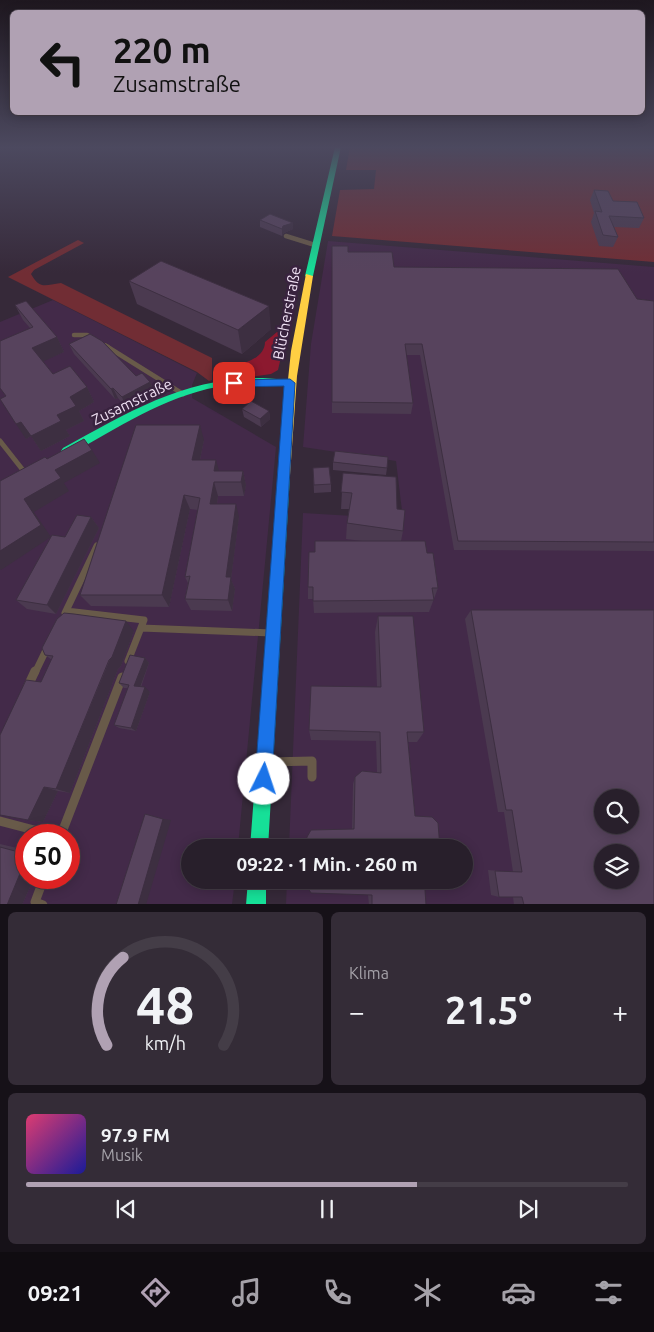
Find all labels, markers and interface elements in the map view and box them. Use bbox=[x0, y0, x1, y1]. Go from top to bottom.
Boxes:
icon: left bbox=[30, 30, 95, 95]
text: 220 m bbox=[113, 30, 211, 70]
text: Zusamstraße bbox=[113, 71, 241, 96]
street label: Blücherstraße bbox=[269, 265, 304, 361]
pin bbox=[213, 362, 255, 404]
icon: arrive bbox=[220, 369, 248, 397]
street label: Zusamstraße bbox=[89, 375, 175, 428]
position arrow bbox=[237, 752, 289, 804]
map controls bbox=[594, 789, 639, 889]
button: search bbox=[594, 789, 639, 834]
speed limit sign: 50 bbox=[15, 824, 80, 889]
button: layers bbox=[594, 844, 639, 889]
text: 09:22 · 1 Min. · 260 m bbox=[236, 853, 418, 875]
text: Klima bbox=[349, 964, 389, 982]
text: 48 bbox=[136, 976, 195, 1034]
text: 21.5° bbox=[445, 989, 532, 1031]
text: − bbox=[349, 996, 365, 1027]
text: + bbox=[612, 996, 628, 1027]
text: km/h bbox=[145, 1033, 186, 1053]
text: 97.9 FM bbox=[101, 1124, 170, 1146]
text: Musik bbox=[101, 1146, 143, 1164]
icon: previous bbox=[112, 1195, 140, 1223]
icon: pause bbox=[313, 1195, 341, 1223]
icon: next bbox=[514, 1195, 542, 1223]
icon: directions bbox=[138, 1275, 173, 1310]
icon: music bbox=[229, 1275, 264, 1310]
icon: phone bbox=[320, 1275, 355, 1310]
icon: climate bbox=[410, 1275, 445, 1310]
icon: car bbox=[501, 1275, 536, 1310]
icon: filters bbox=[591, 1275, 626, 1310]
text: 09:21 bbox=[28, 1280, 83, 1305]

